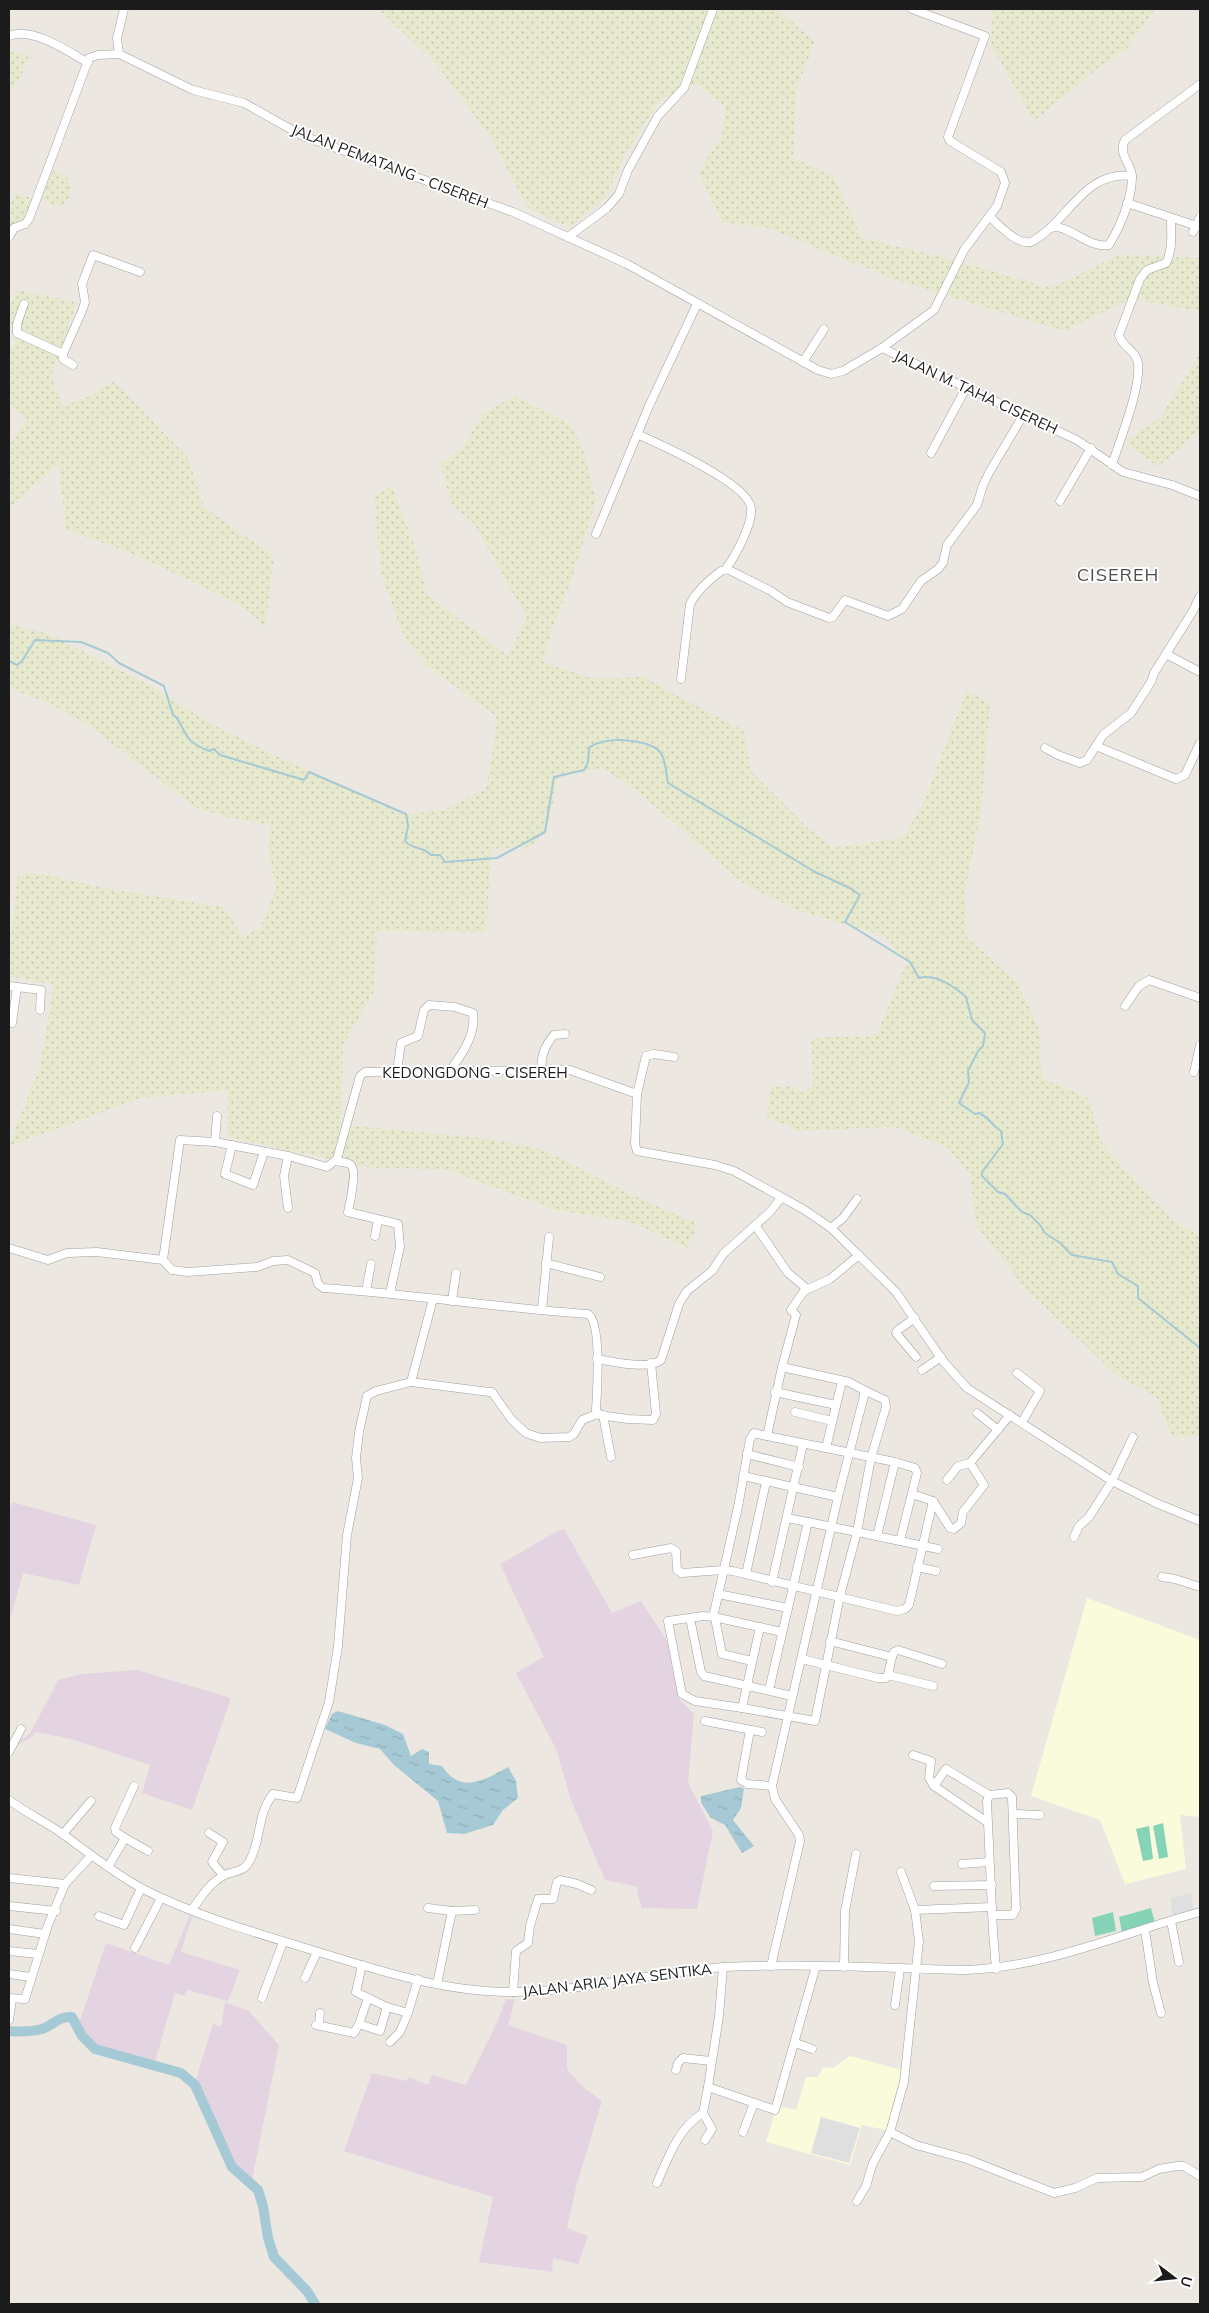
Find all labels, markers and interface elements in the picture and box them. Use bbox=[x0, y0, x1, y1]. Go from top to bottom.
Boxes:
street label: JALAN PEMATANG - CISEREH bbox=[289, 120, 491, 212]
street label: JALAN M. TAHA CISEREH bbox=[891, 346, 1061, 438]
district label: CISEREH bbox=[1077, 563, 1159, 586]
street label: KEDONGDONG - CISEREH bbox=[382, 1063, 568, 1082]
street label: JALAN ARIA JAYA SENTIKA bbox=[521, 1959, 713, 2001]
north arrow bbox=[1149, 2253, 1199, 2303]
text: U bbox=[1176, 2274, 1197, 2289]

